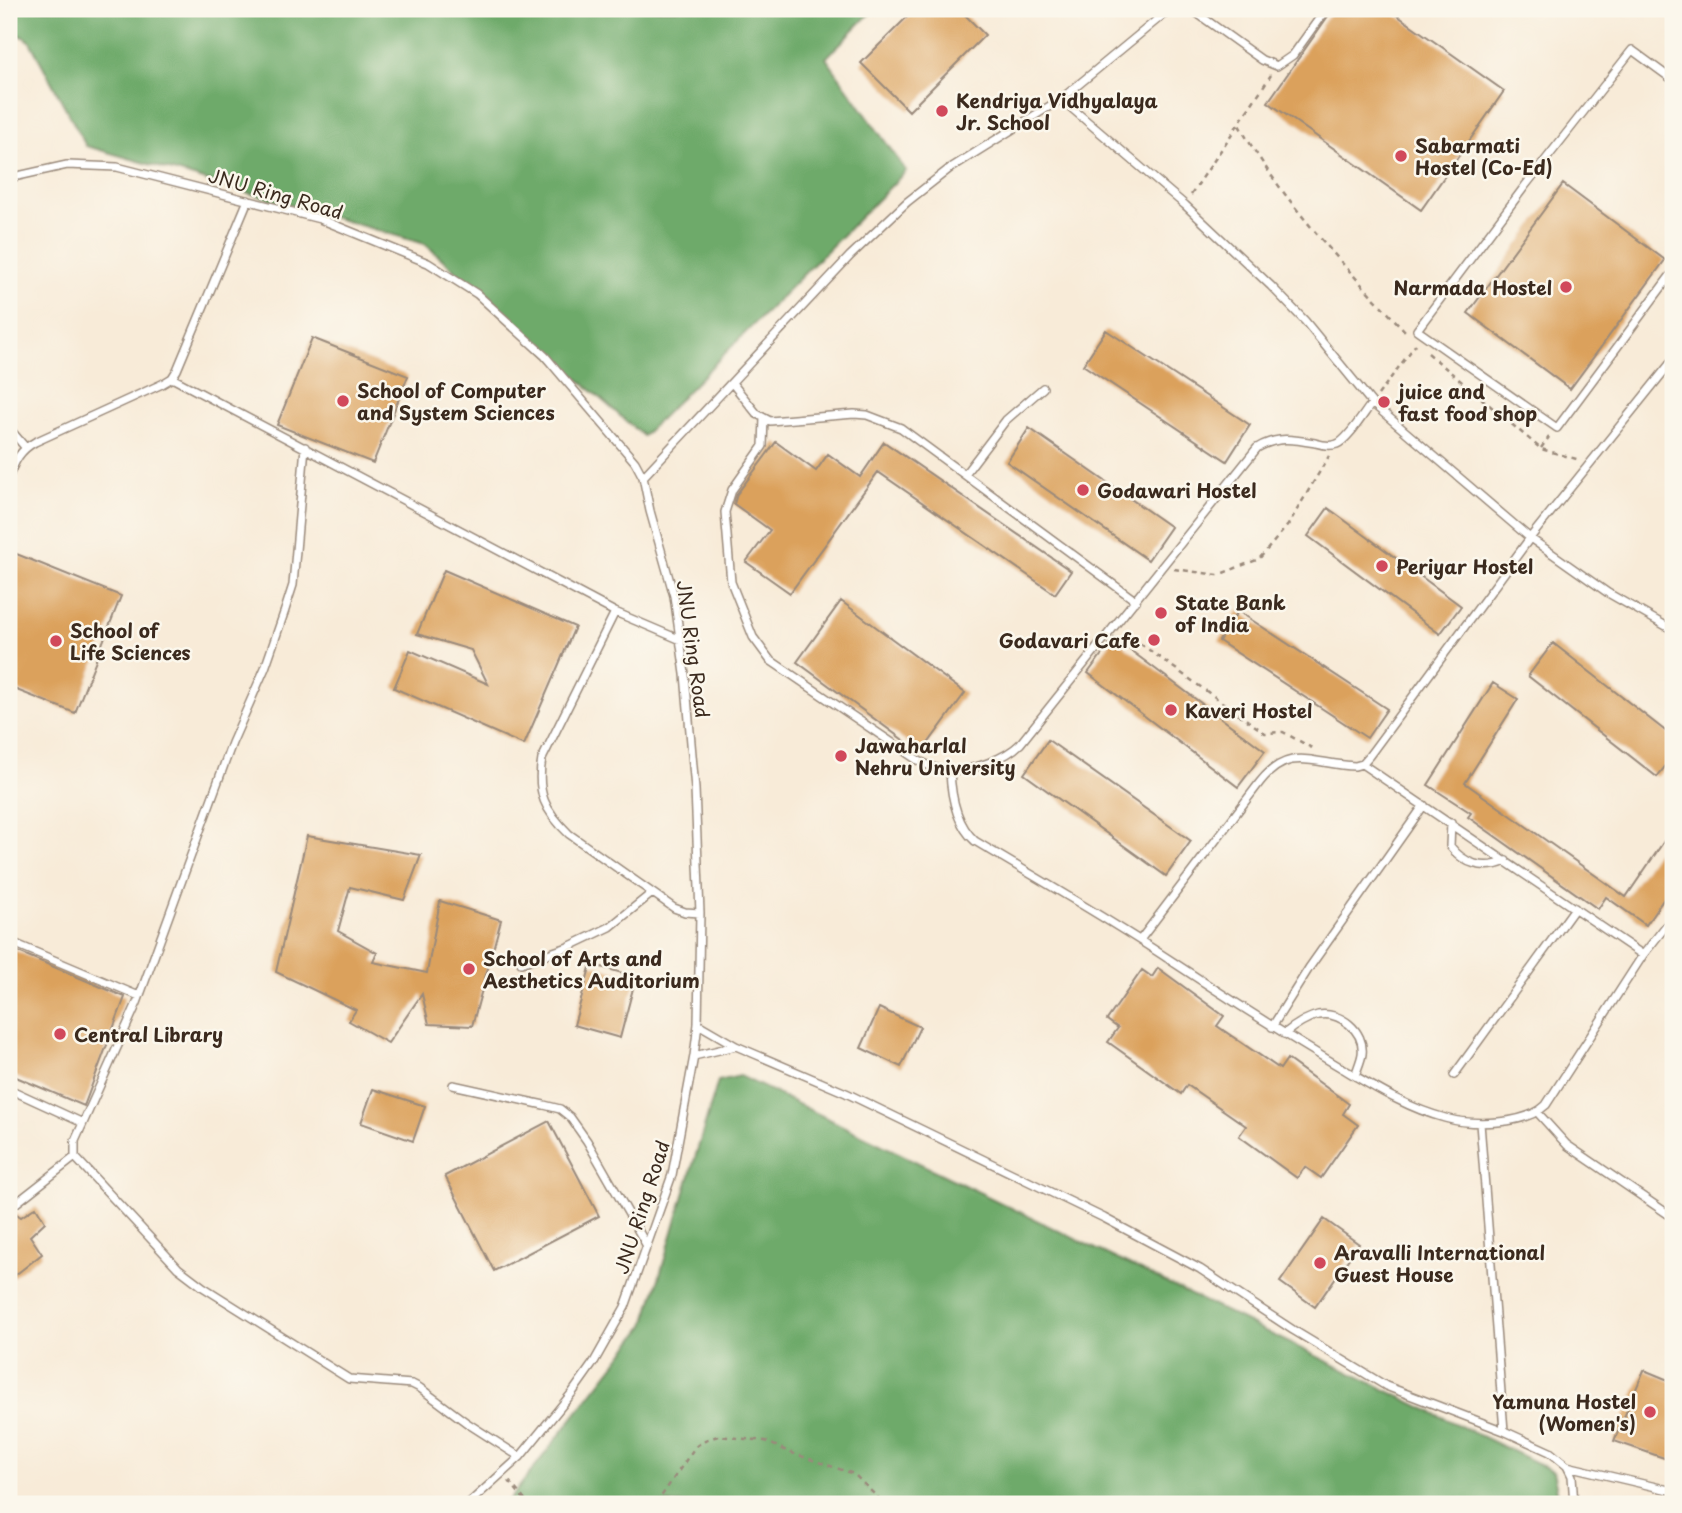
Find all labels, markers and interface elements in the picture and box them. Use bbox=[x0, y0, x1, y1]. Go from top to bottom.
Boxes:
place label: Kendriya Vidhyalaya Jr. School bbox=[956, 86, 1158, 136]
marker: Kendriya Vidhyalaya Jr. School bbox=[934, 103, 950, 119]
place label: Sabarmati Hostel (Co-Ed) bbox=[1415, 131, 1553, 181]
marker: Sabarmati Hostel (Co-Ed) bbox=[1393, 148, 1409, 164]
street label: JNU Ring Road bbox=[205, 160, 347, 226]
place label: Narmada Hostel bbox=[1393, 273, 1552, 301]
marker: Narmada Hostel bbox=[1558, 279, 1574, 295]
place label: School of Computer and System Sciences bbox=[357, 376, 555, 426]
place label: juice and fast food shop bbox=[1395, 377, 1537, 427]
marker: School of Computer and System Sciences bbox=[335, 393, 351, 409]
marker: juice and fast food shop bbox=[1376, 394, 1392, 410]
place label: Godawari Hostel bbox=[1097, 476, 1256, 504]
marker: Godawari Hostel bbox=[1075, 482, 1091, 498]
place label: Periyar Hostel bbox=[1396, 552, 1533, 580]
marker: Periyar Hostel bbox=[1374, 558, 1390, 574]
street label: JNU Ring Road bbox=[670, 578, 718, 720]
place label: State Bank of India bbox=[1175, 588, 1286, 638]
marker: State Bank of India bbox=[1153, 605, 1169, 621]
place label: School of Life Sciences bbox=[70, 616, 191, 666]
place label: Godavari Cafe bbox=[999, 626, 1140, 654]
marker: Godavari Cafe bbox=[1146, 632, 1162, 648]
marker: School of Life Sciences bbox=[48, 633, 64, 649]
place label: Kaveri Hostel bbox=[1185, 696, 1312, 724]
marker: Kaveri Hostel bbox=[1163, 702, 1179, 718]
place label: Jawaharlal Nehru University bbox=[855, 731, 1016, 781]
marker: Jawaharlal Nehru University bbox=[833, 748, 849, 764]
place label: School of Arts and Aesthetics Auditorium bbox=[482, 944, 700, 994]
marker: School of Arts and Aesthetics Auditorium bbox=[461, 961, 477, 977]
place label: Central Library bbox=[74, 1020, 223, 1048]
marker: Central Library bbox=[52, 1026, 68, 1042]
street label: JNU Ring Road bbox=[606, 1137, 676, 1277]
place label: Aravalli International Guest House bbox=[1334, 1238, 1545, 1288]
marker: Aravalli International Guest House bbox=[1312, 1255, 1328, 1271]
place label: Yamuna Hostel (Women's) bbox=[1492, 1387, 1636, 1437]
marker: Yamuna Hostel (Women's) bbox=[1642, 1404, 1658, 1420]

